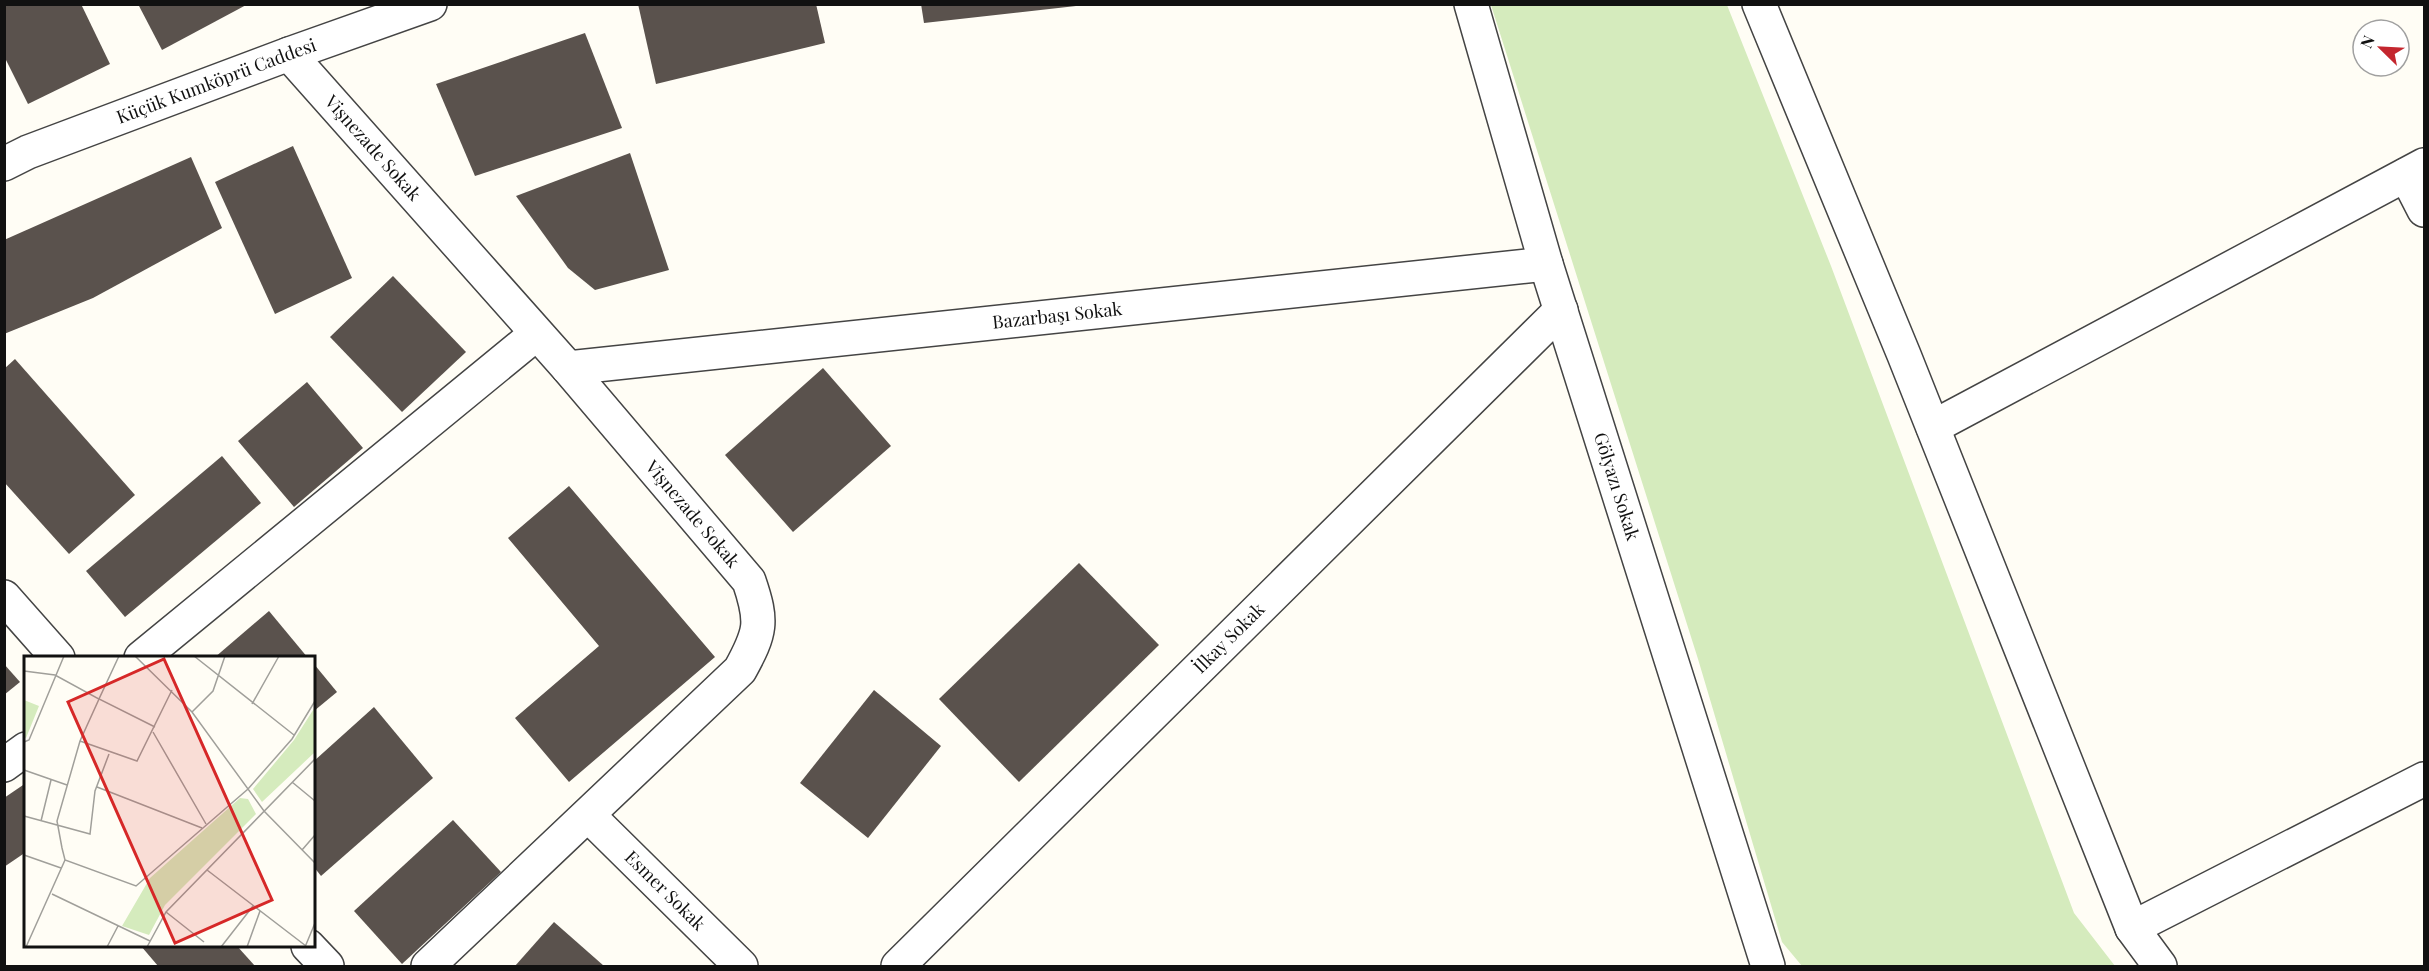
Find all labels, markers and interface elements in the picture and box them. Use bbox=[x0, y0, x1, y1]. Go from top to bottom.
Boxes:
north arrow bbox=[2351, 18, 2411, 78]
street label: Küçük Kumköprü Caddesi bbox=[113, 32, 319, 129]
text: N bbox=[2355, 32, 2379, 51]
street label: Vişnezade Sokak bbox=[319, 89, 427, 206]
street label: Bazarbaşı Sokak bbox=[991, 296, 1123, 334]
street label: Gölyazı Sokak bbox=[1589, 429, 1646, 543]
street label: Vişnezade Sokak bbox=[640, 454, 746, 572]
street label: İlkay Sokak bbox=[1188, 597, 1269, 678]
inset map bbox=[24, 656, 315, 947]
street label: Esmer Sokak bbox=[620, 845, 711, 935]

